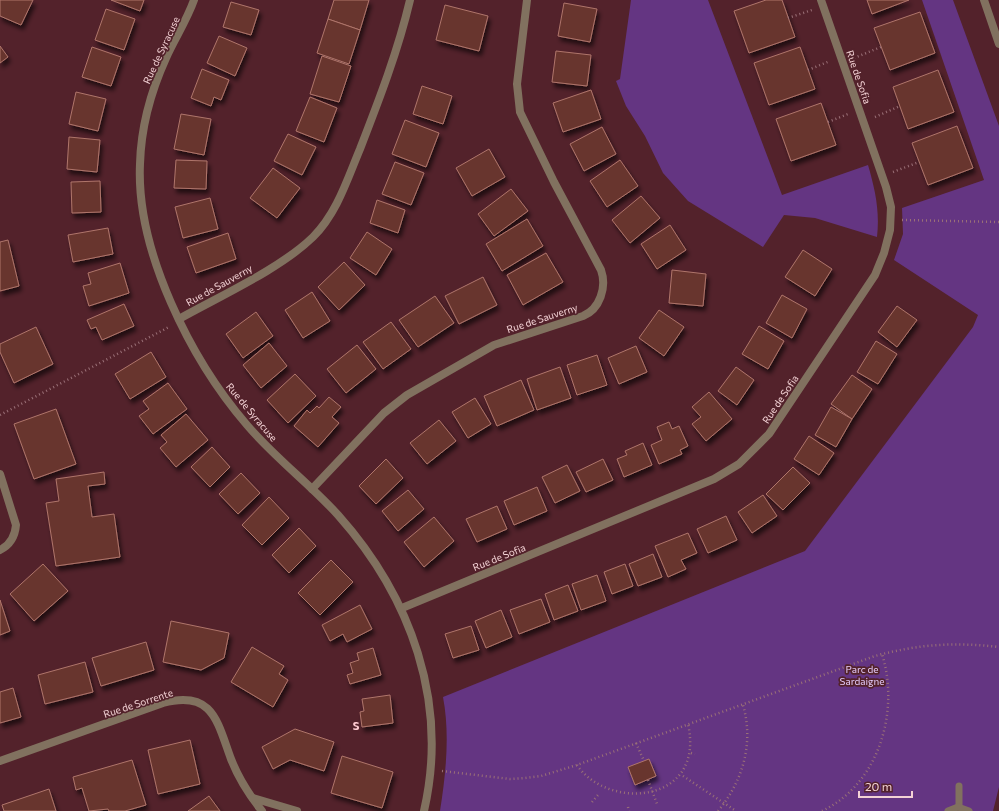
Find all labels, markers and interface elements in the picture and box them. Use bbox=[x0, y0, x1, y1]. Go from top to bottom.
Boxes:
street label: Rue de Syracuse bbox=[140, 15, 182, 85]
street label: Rue de Sofia bbox=[844, 49, 874, 105]
street label: Rue de Sauverny bbox=[184, 262, 254, 308]
street label: Rue de Sauverny bbox=[505, 301, 579, 335]
street label: Rue de Sofia bbox=[759, 372, 801, 426]
street label: Rue de Syracuse bbox=[224, 380, 280, 444]
street label: Rue de Sofia bbox=[471, 541, 527, 573]
park label: Parc de Sardaigne bbox=[840, 663, 884, 687]
street label: Rue de Sorrente bbox=[102, 686, 174, 720]
district label: S bbox=[353, 719, 360, 732]
scale bar bbox=[859, 773, 912, 799]
text: 20 m bbox=[865, 779, 892, 793]

